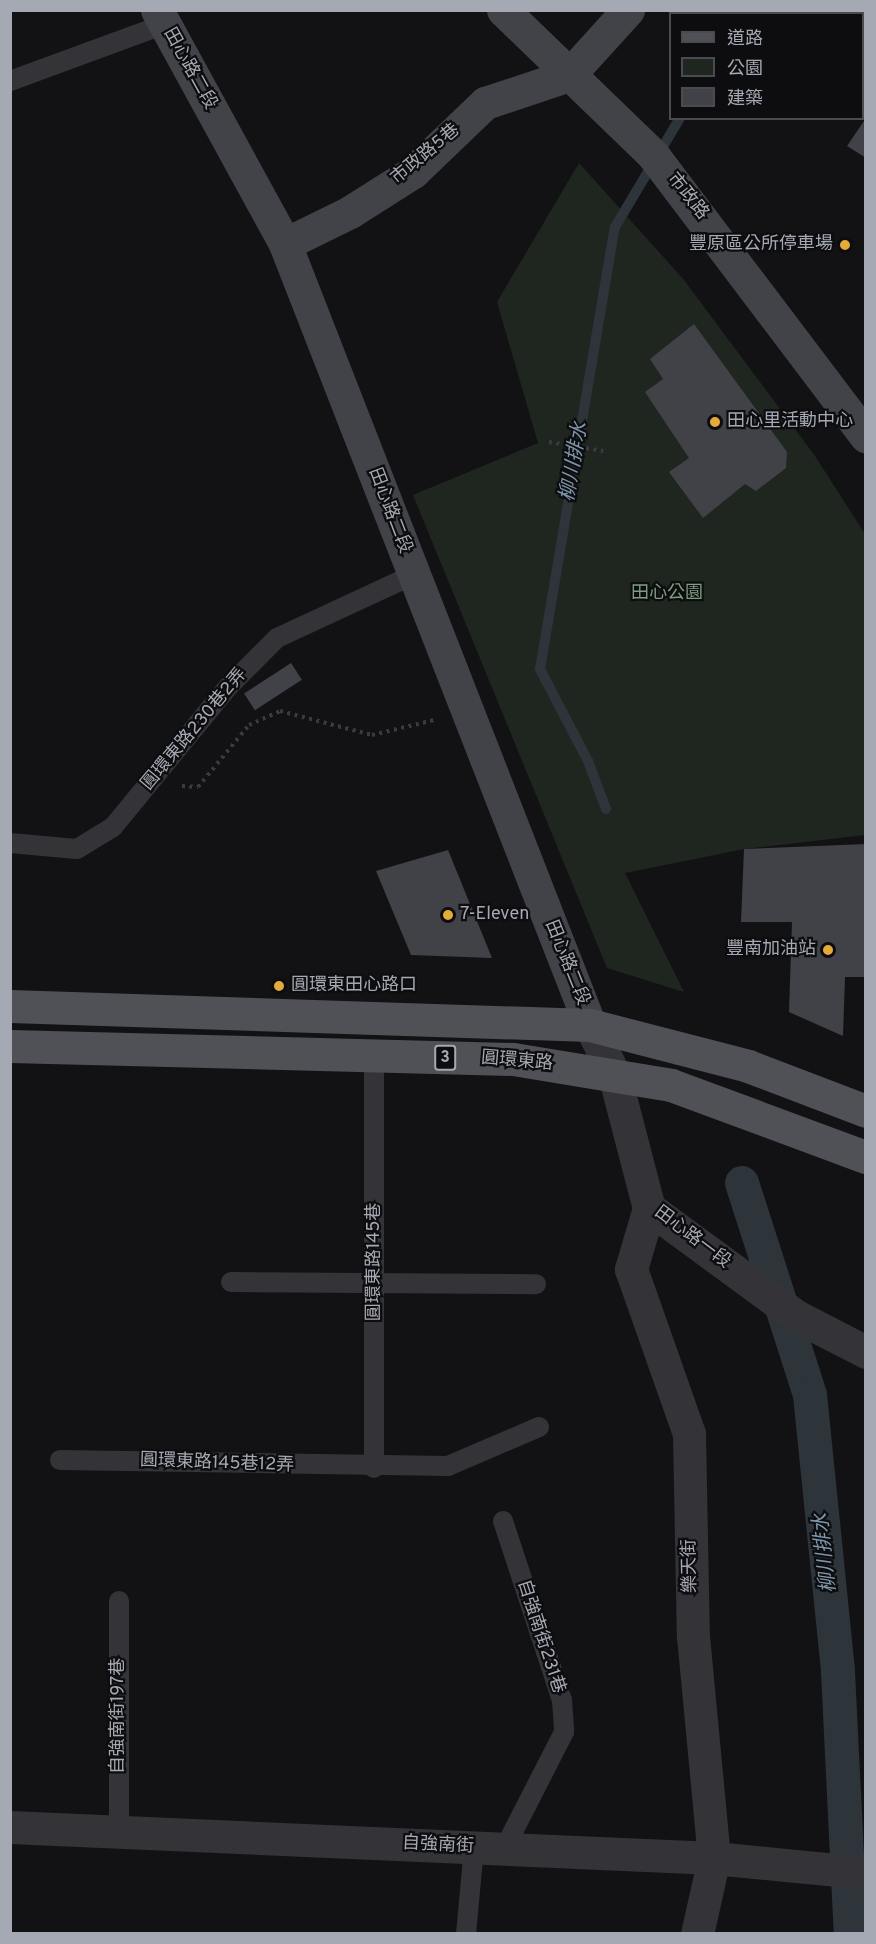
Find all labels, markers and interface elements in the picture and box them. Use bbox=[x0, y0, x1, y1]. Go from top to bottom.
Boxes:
legend bbox=[669, 12, 864, 120]
street label: 田心路二段 bbox=[158, 24, 220, 114]
text: 道路 bbox=[727, 28, 763, 51]
text: 公園 bbox=[727, 58, 763, 81]
text: 建築 bbox=[727, 88, 763, 111]
street label: 市政路5巷 bbox=[387, 120, 465, 190]
street label: 市政路 bbox=[662, 169, 712, 225]
place label: 豐原區公所停車場 bbox=[689, 234, 833, 256]
marker: 豐原區公所停車場 bbox=[838, 238, 852, 252]
place label: 田心里活動中心 bbox=[727, 411, 853, 433]
marker: 田心里活動中心 bbox=[708, 415, 722, 429]
water label: 柳川排水 bbox=[556, 421, 594, 503]
street label: 田心路二段 bbox=[363, 465, 415, 557]
park label: 田心公園 bbox=[631, 583, 703, 605]
street label: 圓環東路230巷2弄 bbox=[138, 665, 252, 795]
place label: 7-Eleven bbox=[460, 904, 529, 926]
marker: 7-Eleven bbox=[441, 908, 455, 922]
street label: 田心路二段 bbox=[539, 917, 593, 1009]
place label: 豐南加油站 bbox=[726, 939, 816, 961]
marker: 豐南加油站 bbox=[821, 943, 835, 957]
place label: 圓環東田心路口 bbox=[291, 975, 417, 997]
marker: 圓環東田心路口 bbox=[272, 979, 286, 993]
road number: 3 bbox=[433, 1045, 457, 1071]
street label: 圓環東路 bbox=[480, 1048, 554, 1076]
street label: 田心路一段 bbox=[650, 1202, 734, 1274]
street label: 圓環東路145巷 bbox=[364, 1203, 386, 1321]
street label: 圓環東路145巷12弄 bbox=[139, 1451, 295, 1477]
water label: 柳川排水 bbox=[810, 1512, 842, 1594]
street label: 樂天街 bbox=[680, 1539, 702, 1593]
street label: 自強南街231巷 bbox=[511, 1577, 569, 1697]
street label: 自強南街197巷 bbox=[108, 1658, 130, 1774]
street label: 自強南街 bbox=[401, 1833, 475, 1859]

